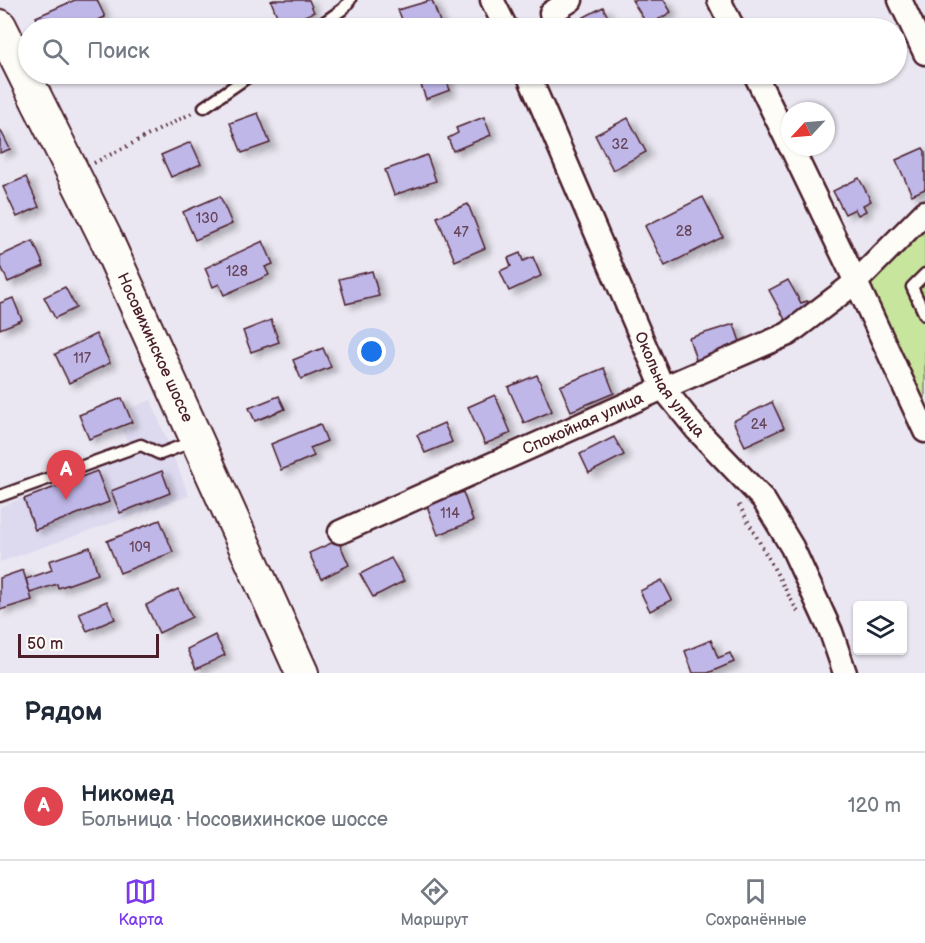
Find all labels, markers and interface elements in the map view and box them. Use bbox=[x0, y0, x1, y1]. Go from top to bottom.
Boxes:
search box bbox=[18, 18, 907, 84]
icon: search bbox=[39, 35, 72, 68]
text: Поиск bbox=[87, 38, 150, 65]
north arrow bbox=[781, 102, 835, 156]
house number: 32 bbox=[612, 136, 629, 153]
house number: 130 bbox=[196, 210, 218, 227]
house number: 28 bbox=[676, 223, 692, 240]
house number: 47 bbox=[453, 224, 469, 241]
house number: 128 bbox=[226, 263, 248, 280]
street label: Носовихинское шоссе bbox=[113, 270, 197, 425]
street label: Окольная улица bbox=[630, 329, 709, 442]
your location bbox=[357, 337, 386, 366]
house number: 117 bbox=[73, 350, 91, 367]
street label: Спокойная улица bbox=[520, 388, 647, 459]
house number: 24 bbox=[751, 416, 768, 433]
pin: A bbox=[46, 450, 86, 500]
house number: 114 bbox=[440, 505, 460, 522]
house number: 109 bbox=[129, 539, 151, 556]
map controls bbox=[853, 601, 907, 655]
button: layers bbox=[853, 601, 907, 655]
scale bar bbox=[18, 631, 159, 658]
text: 50 m bbox=[27, 635, 63, 654]
text: Рядом bbox=[24, 697, 102, 728]
text: Никомед bbox=[81, 781, 174, 808]
text: A bbox=[37, 794, 50, 818]
text: 120 m bbox=[848, 794, 901, 818]
text: Больница · Носовихинское шоссе bbox=[81, 808, 388, 832]
tab: Карта bbox=[118, 875, 164, 930]
tab: Маршрут bbox=[400, 875, 468, 930]
tab: Сохранённые bbox=[705, 875, 807, 930]

